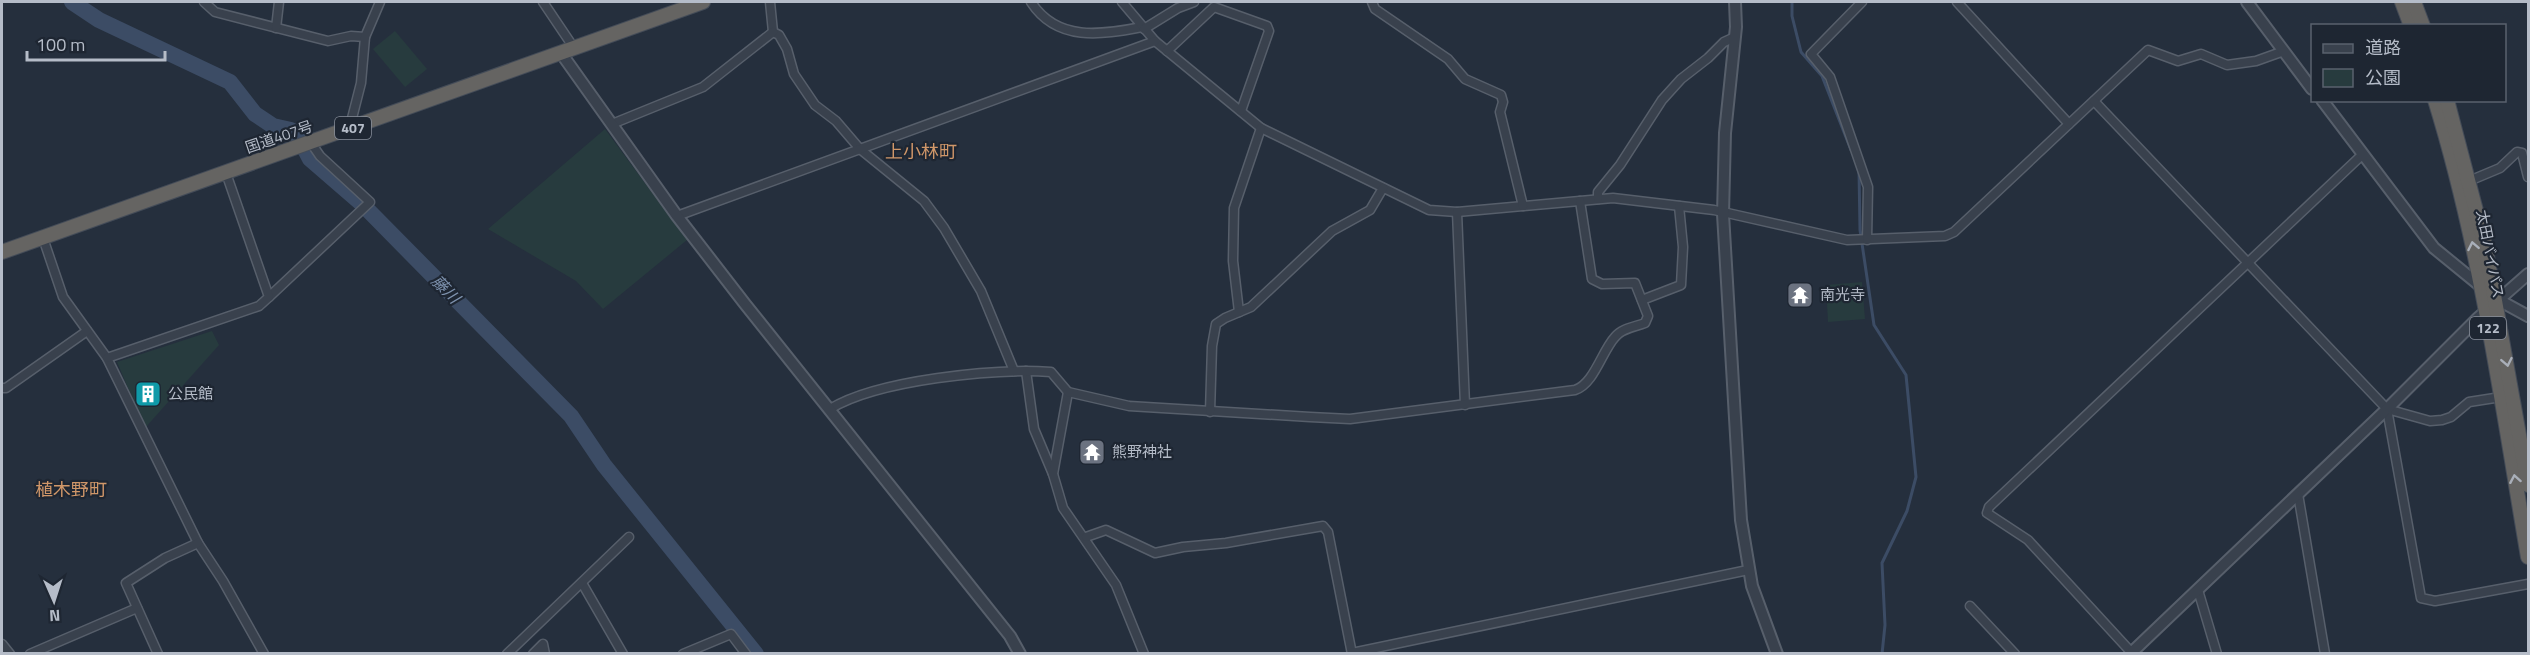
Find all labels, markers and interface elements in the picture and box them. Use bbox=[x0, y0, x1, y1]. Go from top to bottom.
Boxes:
scale bar bbox=[27, 24, 165, 62]
legend bbox=[2311, 24, 2506, 102]
text: 100 m bbox=[36, 31, 85, 58]
text: 道路 bbox=[2365, 34, 2401, 61]
text: 公園 bbox=[2365, 64, 2401, 91]
street label: 国道407号 bbox=[242, 114, 316, 159]
road number: 407 bbox=[335, 117, 371, 139]
district label: 上小林町 bbox=[885, 138, 957, 165]
street label: 太田バイパス bbox=[2471, 208, 2510, 300]
one-way arrow bbox=[2467, 241, 2480, 251]
water label: 藤川 bbox=[426, 269, 467, 310]
temple icon: 南光寺 bbox=[1785, 280, 1815, 310]
place label: 南光寺 bbox=[1820, 283, 1865, 306]
road number: 122 bbox=[2470, 317, 2506, 339]
one-way arrow bbox=[2500, 357, 2513, 367]
building icon: 公民館 bbox=[133, 379, 163, 409]
place label: 公民館 bbox=[168, 382, 213, 405]
temple icon: 熊野神社 bbox=[1077, 437, 1107, 467]
place label: 熊野神社 bbox=[1112, 440, 1172, 463]
one-way arrow bbox=[2509, 474, 2522, 484]
district label: 植木野町 bbox=[35, 476, 107, 503]
north arrow bbox=[24, 571, 84, 631]
text: N bbox=[49, 604, 61, 628]

